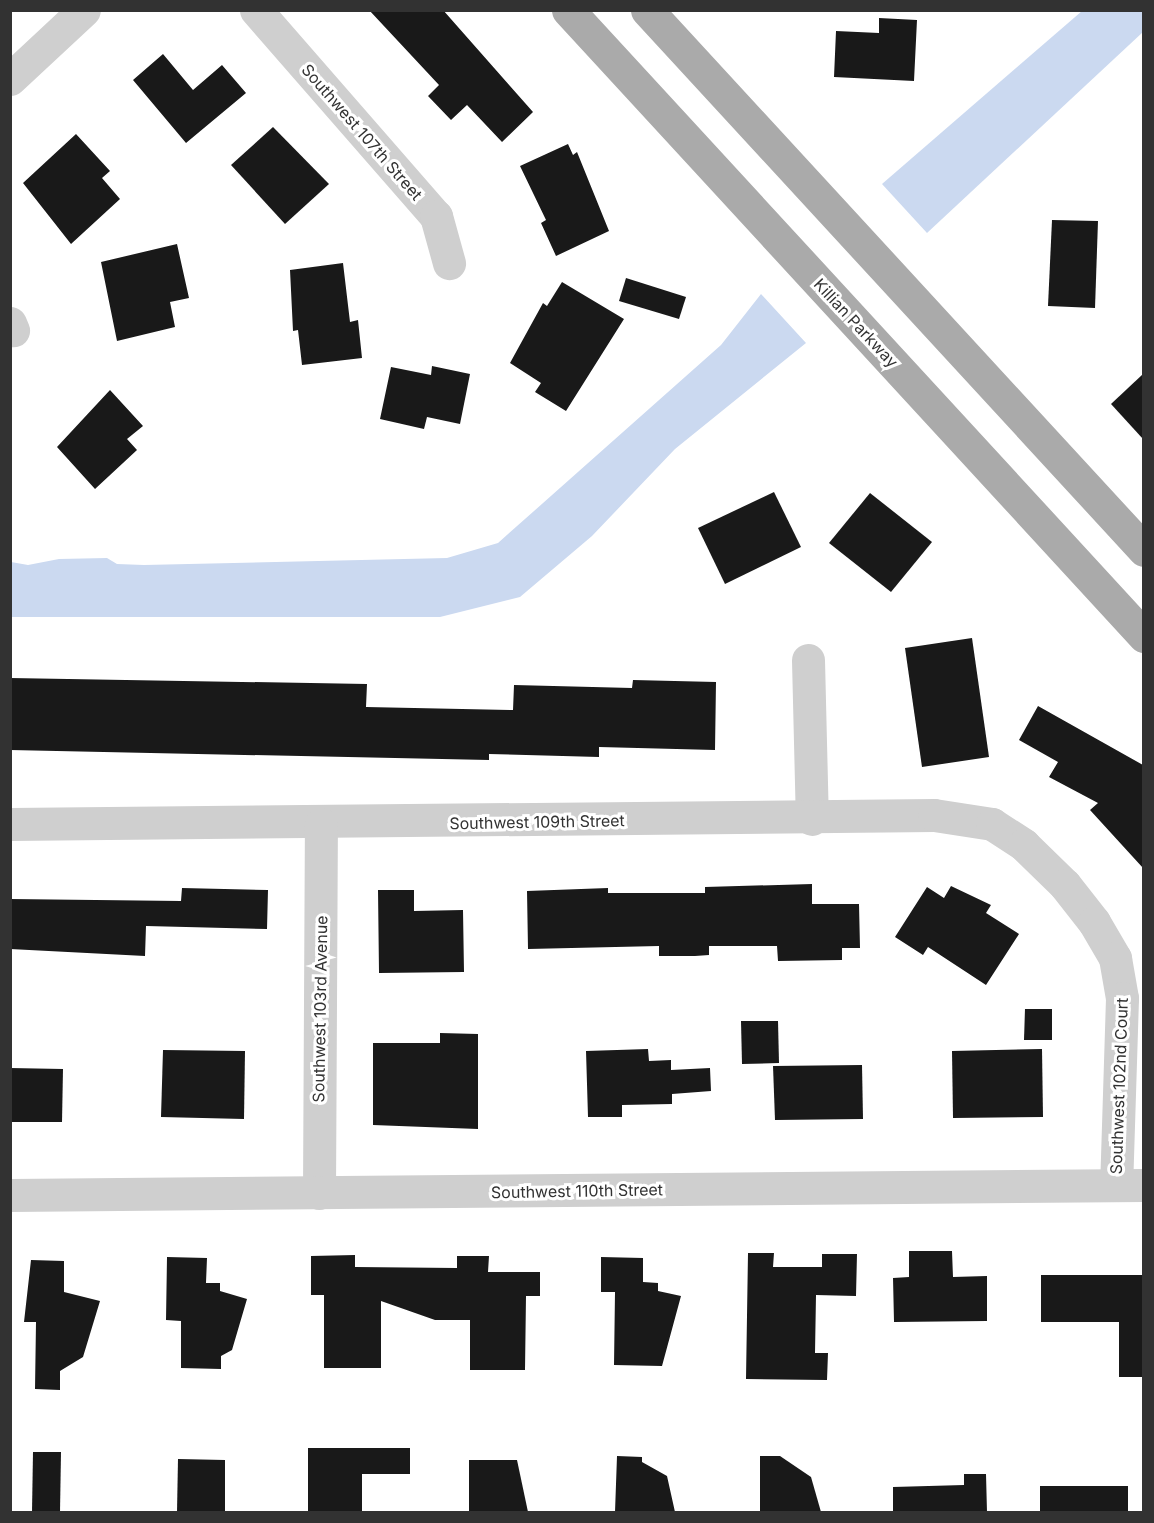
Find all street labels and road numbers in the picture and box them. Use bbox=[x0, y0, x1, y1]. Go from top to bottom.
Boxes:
street label: Southwest 107th Street bbox=[298, 60, 426, 204]
street label: Killian Parkway bbox=[810, 275, 902, 371]
street label: Southwest 109th Street bbox=[449, 811, 625, 833]
street label: Southwest 103rd Avenue bbox=[309, 915, 331, 1103]
street label: Southwest 102nd Court bbox=[1106, 997, 1132, 1175]
street label: Southwest 110th Street bbox=[491, 1180, 663, 1202]

